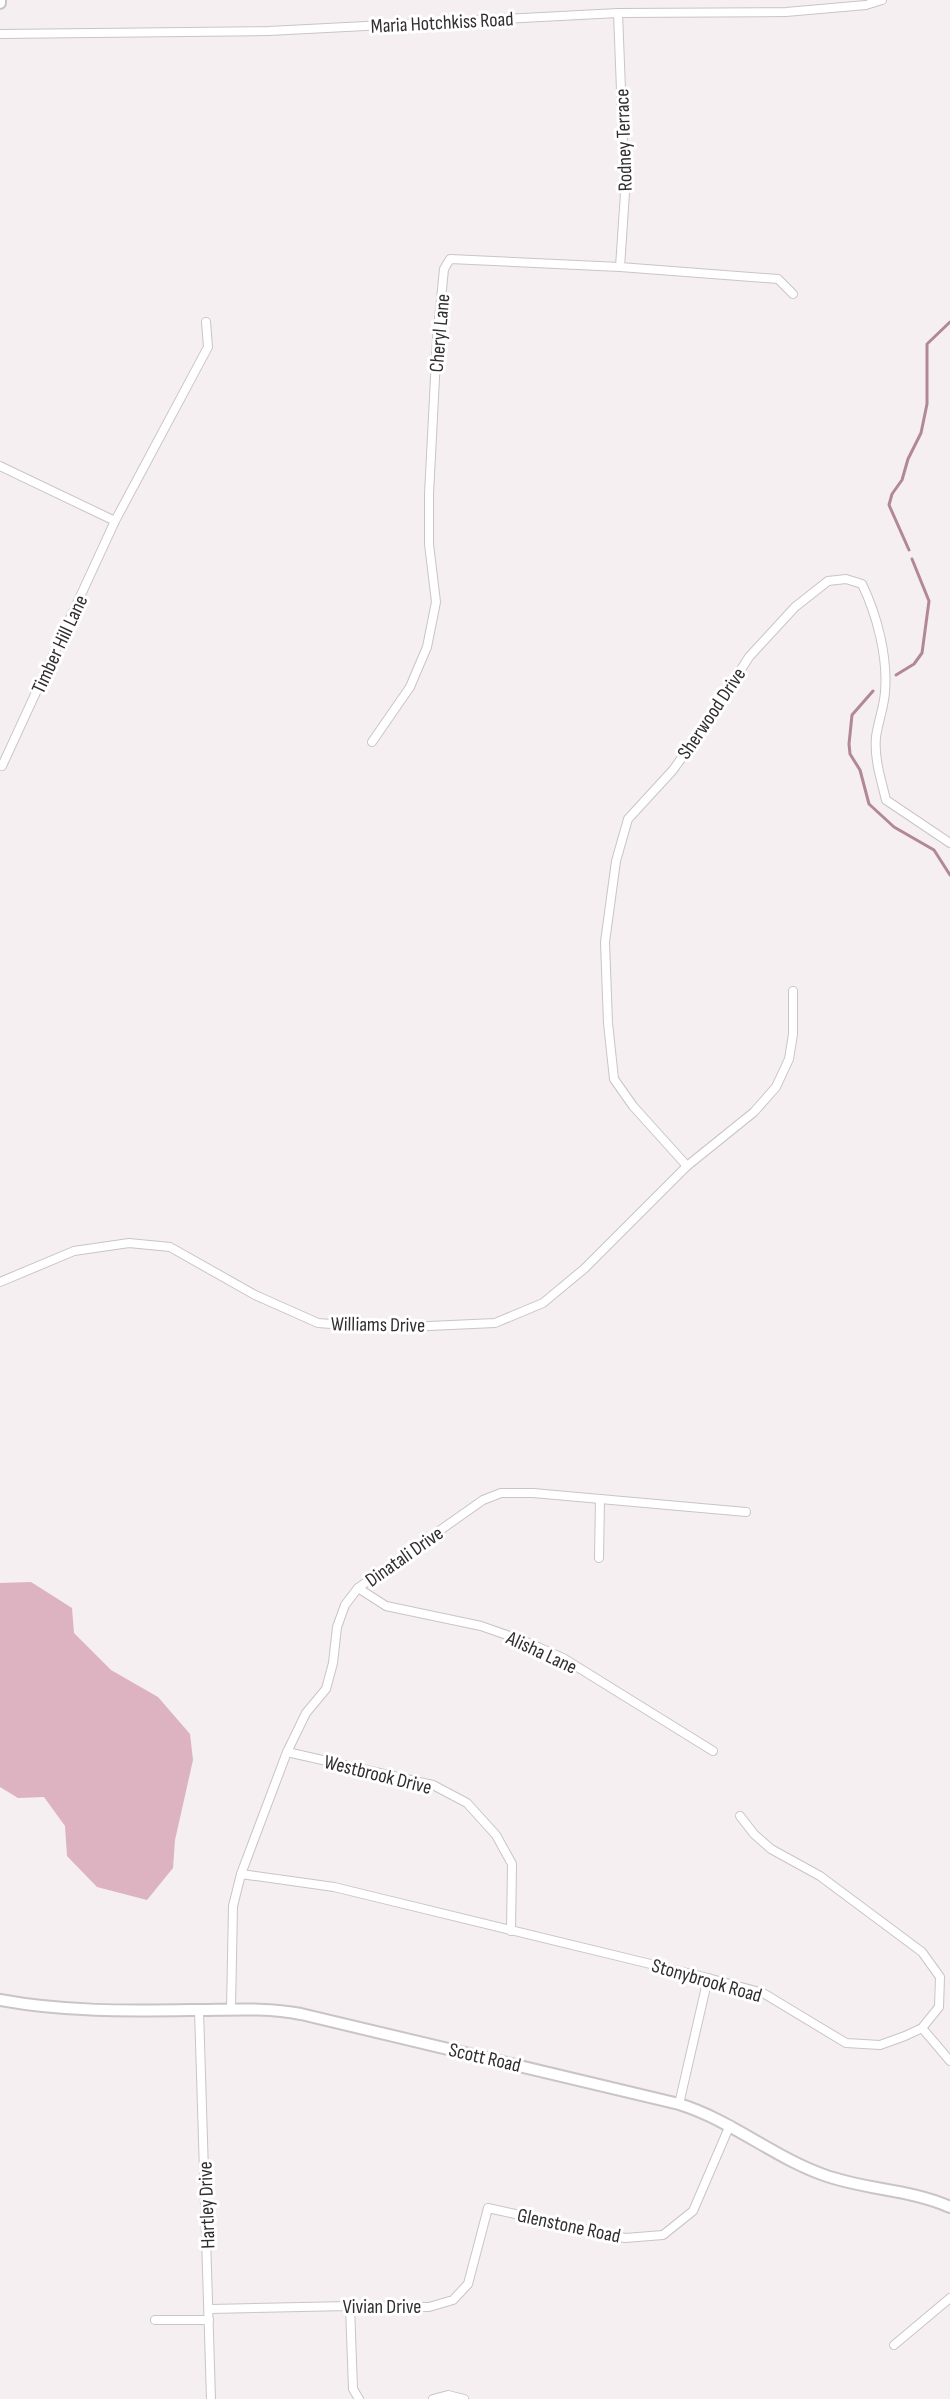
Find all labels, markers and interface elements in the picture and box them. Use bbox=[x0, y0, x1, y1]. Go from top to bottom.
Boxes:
street label: Maria Hotchkiss Road bbox=[370, 7, 514, 39]
street label: Rodney Terrace bbox=[610, 88, 638, 192]
street label: Cheryl Lane bbox=[425, 293, 455, 373]
street label: Timber Hill Lane bbox=[27, 591, 93, 698]
street label: Sherwood Drive bbox=[672, 663, 751, 764]
street label: Williams Drive bbox=[331, 1312, 425, 1338]
street label: Dinatali Drive bbox=[361, 1521, 448, 1592]
street label: Alisha Lane bbox=[502, 1626, 581, 1680]
street label: Westbrook Drive bbox=[321, 1750, 434, 1800]
street label: Stonybrook Road bbox=[649, 1954, 765, 2008]
street label: Scott Road bbox=[446, 2038, 523, 2078]
street label: Hartley Drive bbox=[193, 2161, 221, 2249]
street label: Glenstone Road bbox=[515, 2203, 623, 2249]
street label: Vivian Drive bbox=[343, 2295, 421, 2319]

